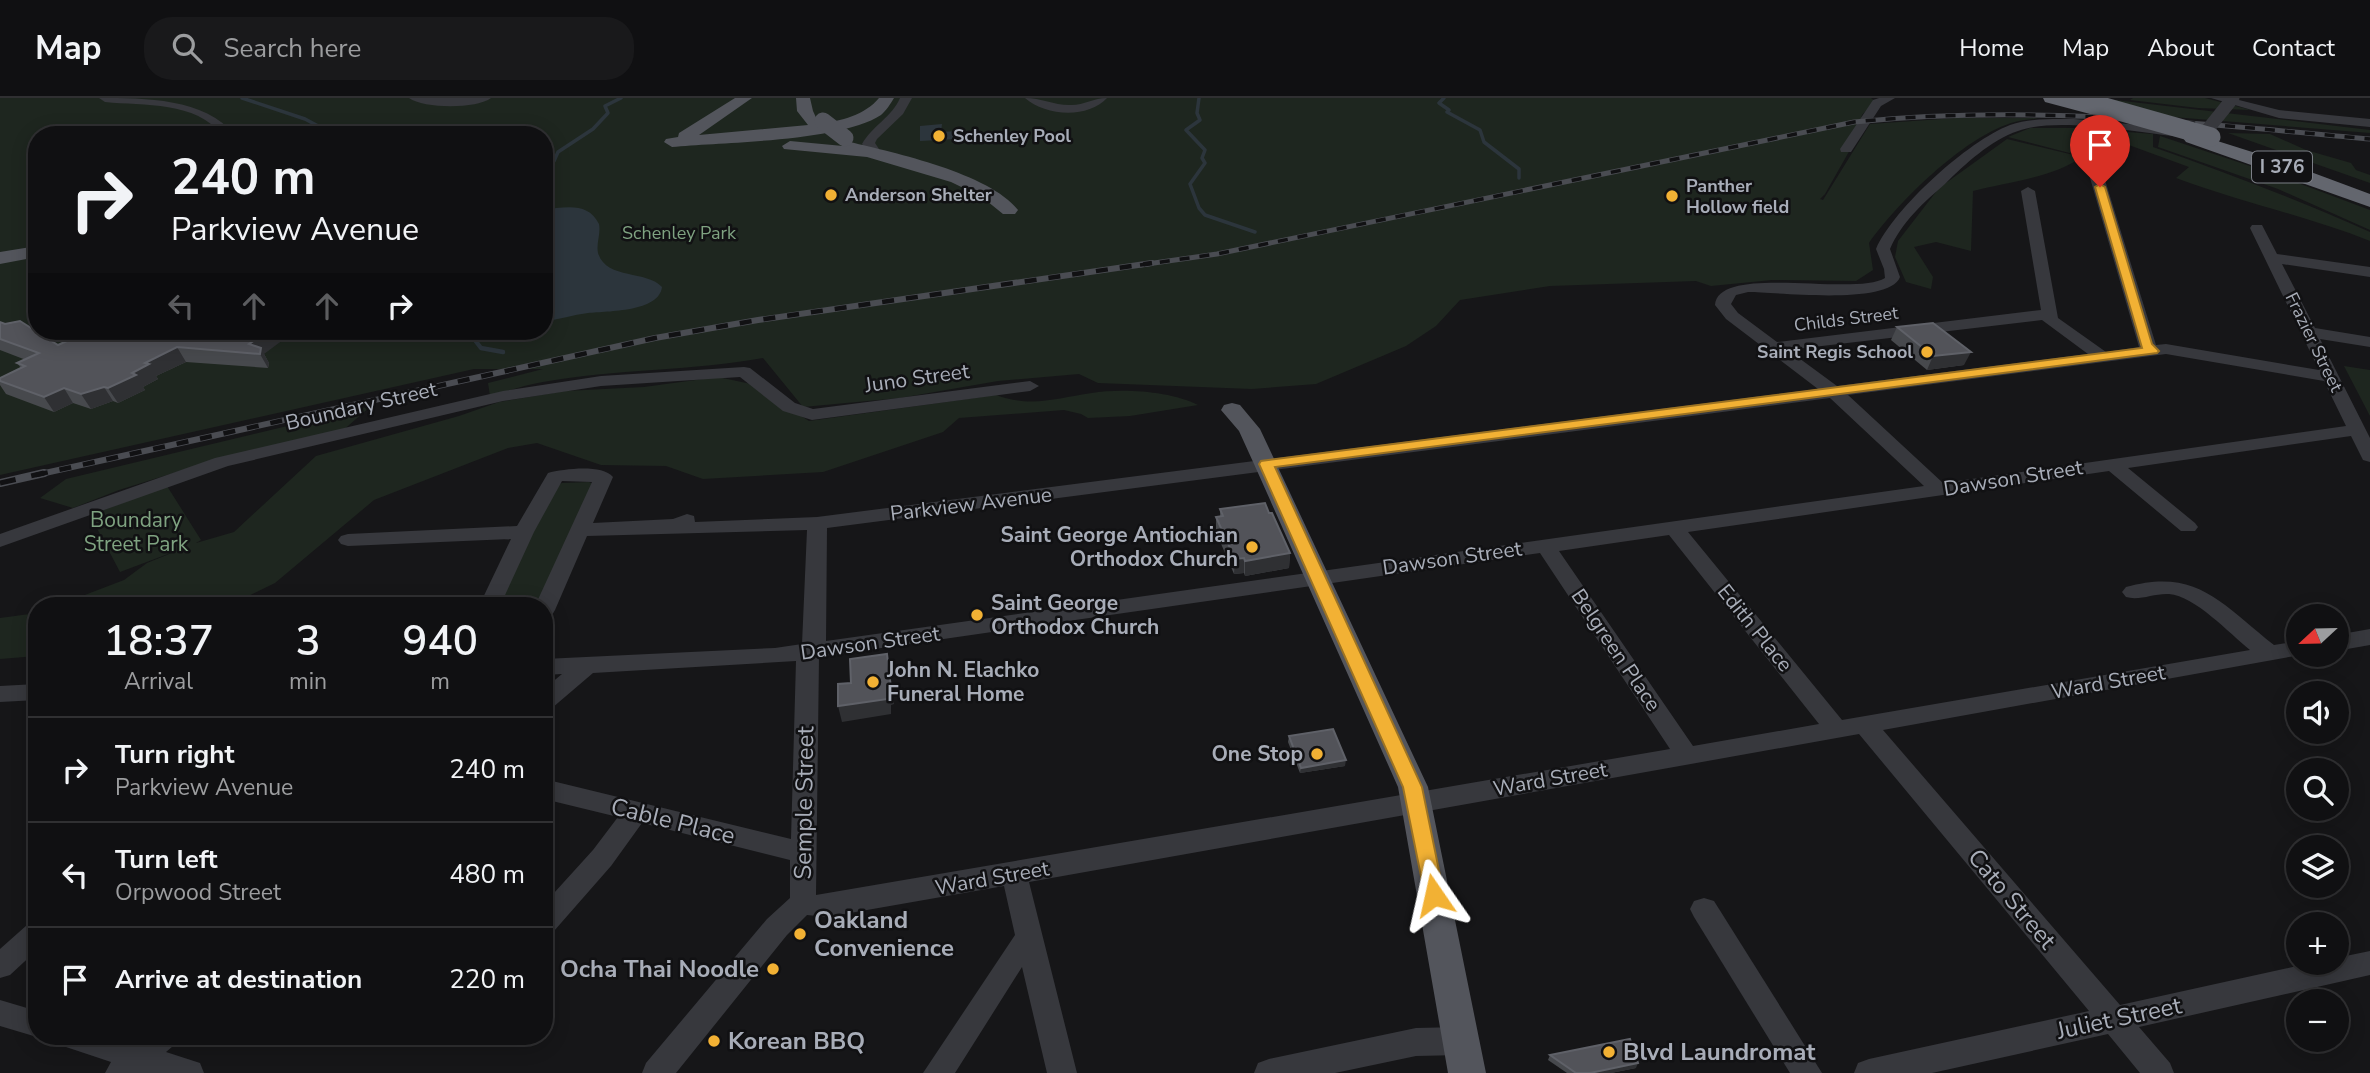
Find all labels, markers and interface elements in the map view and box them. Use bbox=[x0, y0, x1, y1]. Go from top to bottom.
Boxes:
search box bbox=[144, 17, 634, 80]
text: Map bbox=[35, 26, 102, 71]
icon: search bbox=[168, 29, 206, 67]
text: Search here bbox=[224, 31, 361, 66]
text: Home bbox=[1959, 32, 2024, 64]
text: Map bbox=[2062, 32, 2109, 64]
text: About bbox=[2147, 32, 2214, 64]
text: Contact bbox=[2252, 32, 2335, 64]
pin bbox=[2070, 115, 2130, 187]
place label: Schenley Pool bbox=[953, 124, 1071, 148]
icon: arrive bbox=[2081, 126, 2119, 164]
marker: Schenley Pool bbox=[931, 128, 947, 144]
text: 240 m bbox=[171, 144, 315, 211]
road number: I 376 bbox=[2252, 152, 2312, 183]
icon: right bbox=[56, 154, 147, 245]
place label: Panther Hollow field bbox=[1686, 174, 1789, 219]
place label: Anderson Shelter bbox=[845, 183, 992, 207]
marker: Anderson Shelter bbox=[823, 187, 839, 203]
marker: Panther Hollow field bbox=[1664, 188, 1680, 204]
text: Parkview Avenue bbox=[171, 208, 419, 251]
park label: Schenley Park bbox=[622, 221, 737, 245]
icon: left bbox=[162, 287, 200, 325]
icon: ahead bbox=[235, 287, 273, 325]
icon: ahead bbox=[308, 287, 346, 325]
icon: right bbox=[381, 287, 419, 325]
street label: Frazier Street bbox=[2280, 288, 2349, 396]
street label: Childs Street bbox=[1793, 301, 1900, 337]
place label: Saint Regis School bbox=[1757, 340, 1913, 364]
marker: Saint Regis School bbox=[1919, 344, 1935, 360]
street label: Juno Street bbox=[862, 357, 972, 399]
street label: Boundary Street bbox=[283, 375, 440, 437]
street label: Dawson Street bbox=[1941, 453, 2085, 503]
street label: Parkview Avenue bbox=[888, 480, 1054, 528]
park label: Boundary Street Park bbox=[84, 506, 189, 558]
place label: Saint George Antiochian Orthodox Church bbox=[1000, 521, 1238, 573]
street label: Dawson Street bbox=[1381, 534, 1524, 582]
marker: Saint George Antiochian Orthodox Church bbox=[1244, 539, 1260, 555]
street label: Edith Place bbox=[1711, 578, 1799, 678]
street label: Belgreen Place bbox=[1565, 583, 1667, 717]
place label: Saint George Orthodox Church bbox=[991, 589, 1159, 641]
north arrow bbox=[2286, 604, 2348, 667]
map controls bbox=[2286, 604, 2349, 1052]
marker: Saint George Orthodox Church bbox=[969, 607, 985, 623]
text: 18:37 bbox=[103, 613, 214, 670]
text: 3 bbox=[295, 613, 321, 670]
text: 940 bbox=[402, 613, 478, 670]
street label: Dawson Street bbox=[799, 619, 942, 667]
place label: John N. Elachko Funeral Home bbox=[886, 656, 1039, 708]
street label: Ward Street bbox=[2049, 658, 2168, 706]
text: Arrival bbox=[124, 666, 193, 697]
text: min bbox=[289, 666, 327, 697]
text: m bbox=[430, 666, 450, 697]
marker: John N. Elachko Funeral Home bbox=[865, 674, 881, 690]
button: sound bbox=[2286, 681, 2349, 744]
street label: Semple Street bbox=[787, 725, 821, 880]
text: Turn right bbox=[115, 737, 234, 772]
place label: One Stop bbox=[1211, 740, 1303, 768]
marker: One Stop bbox=[1309, 746, 1325, 762]
icon: right bbox=[56, 751, 94, 789]
text: 240 m bbox=[449, 752, 525, 787]
street label: Ward Street bbox=[1491, 755, 1610, 803]
button: search bbox=[2286, 758, 2349, 821]
text: Parkview Avenue bbox=[115, 772, 293, 803]
street label: Cable Place bbox=[607, 790, 739, 852]
button: layers bbox=[2286, 835, 2349, 898]
text: Turn left bbox=[115, 842, 218, 877]
street label: Cato Street bbox=[1961, 842, 2064, 956]
street label: Ward Street bbox=[933, 854, 1052, 902]
icon: left bbox=[56, 856, 94, 894]
text: 480 m bbox=[449, 857, 525, 892]
position arrow bbox=[1397, 858, 1471, 932]
text: Orpwood Street bbox=[115, 877, 281, 908]
place label: Oakland Convenience bbox=[814, 904, 954, 964]
button: + bbox=[2286, 912, 2349, 975]
marker: Oakland Convenience bbox=[792, 926, 808, 942]
place label: Ocha Thai Noodle bbox=[560, 953, 759, 985]
icon: arrive bbox=[56, 961, 94, 999]
marker: Ocha Thai Noodle bbox=[765, 961, 781, 977]
text: Arrive at destination bbox=[115, 962, 362, 997]
text: 220 m bbox=[449, 962, 525, 997]
street label: Juliet Street bbox=[2053, 989, 2185, 1047]
button: − bbox=[2286, 989, 2349, 1052]
place label: Korean BBQ bbox=[728, 1025, 865, 1057]
marker: Korean BBQ bbox=[706, 1033, 722, 1049]
place label: Blvd Laundromat bbox=[1623, 1036, 1816, 1068]
marker: Blvd Laundromat bbox=[1601, 1044, 1617, 1060]

